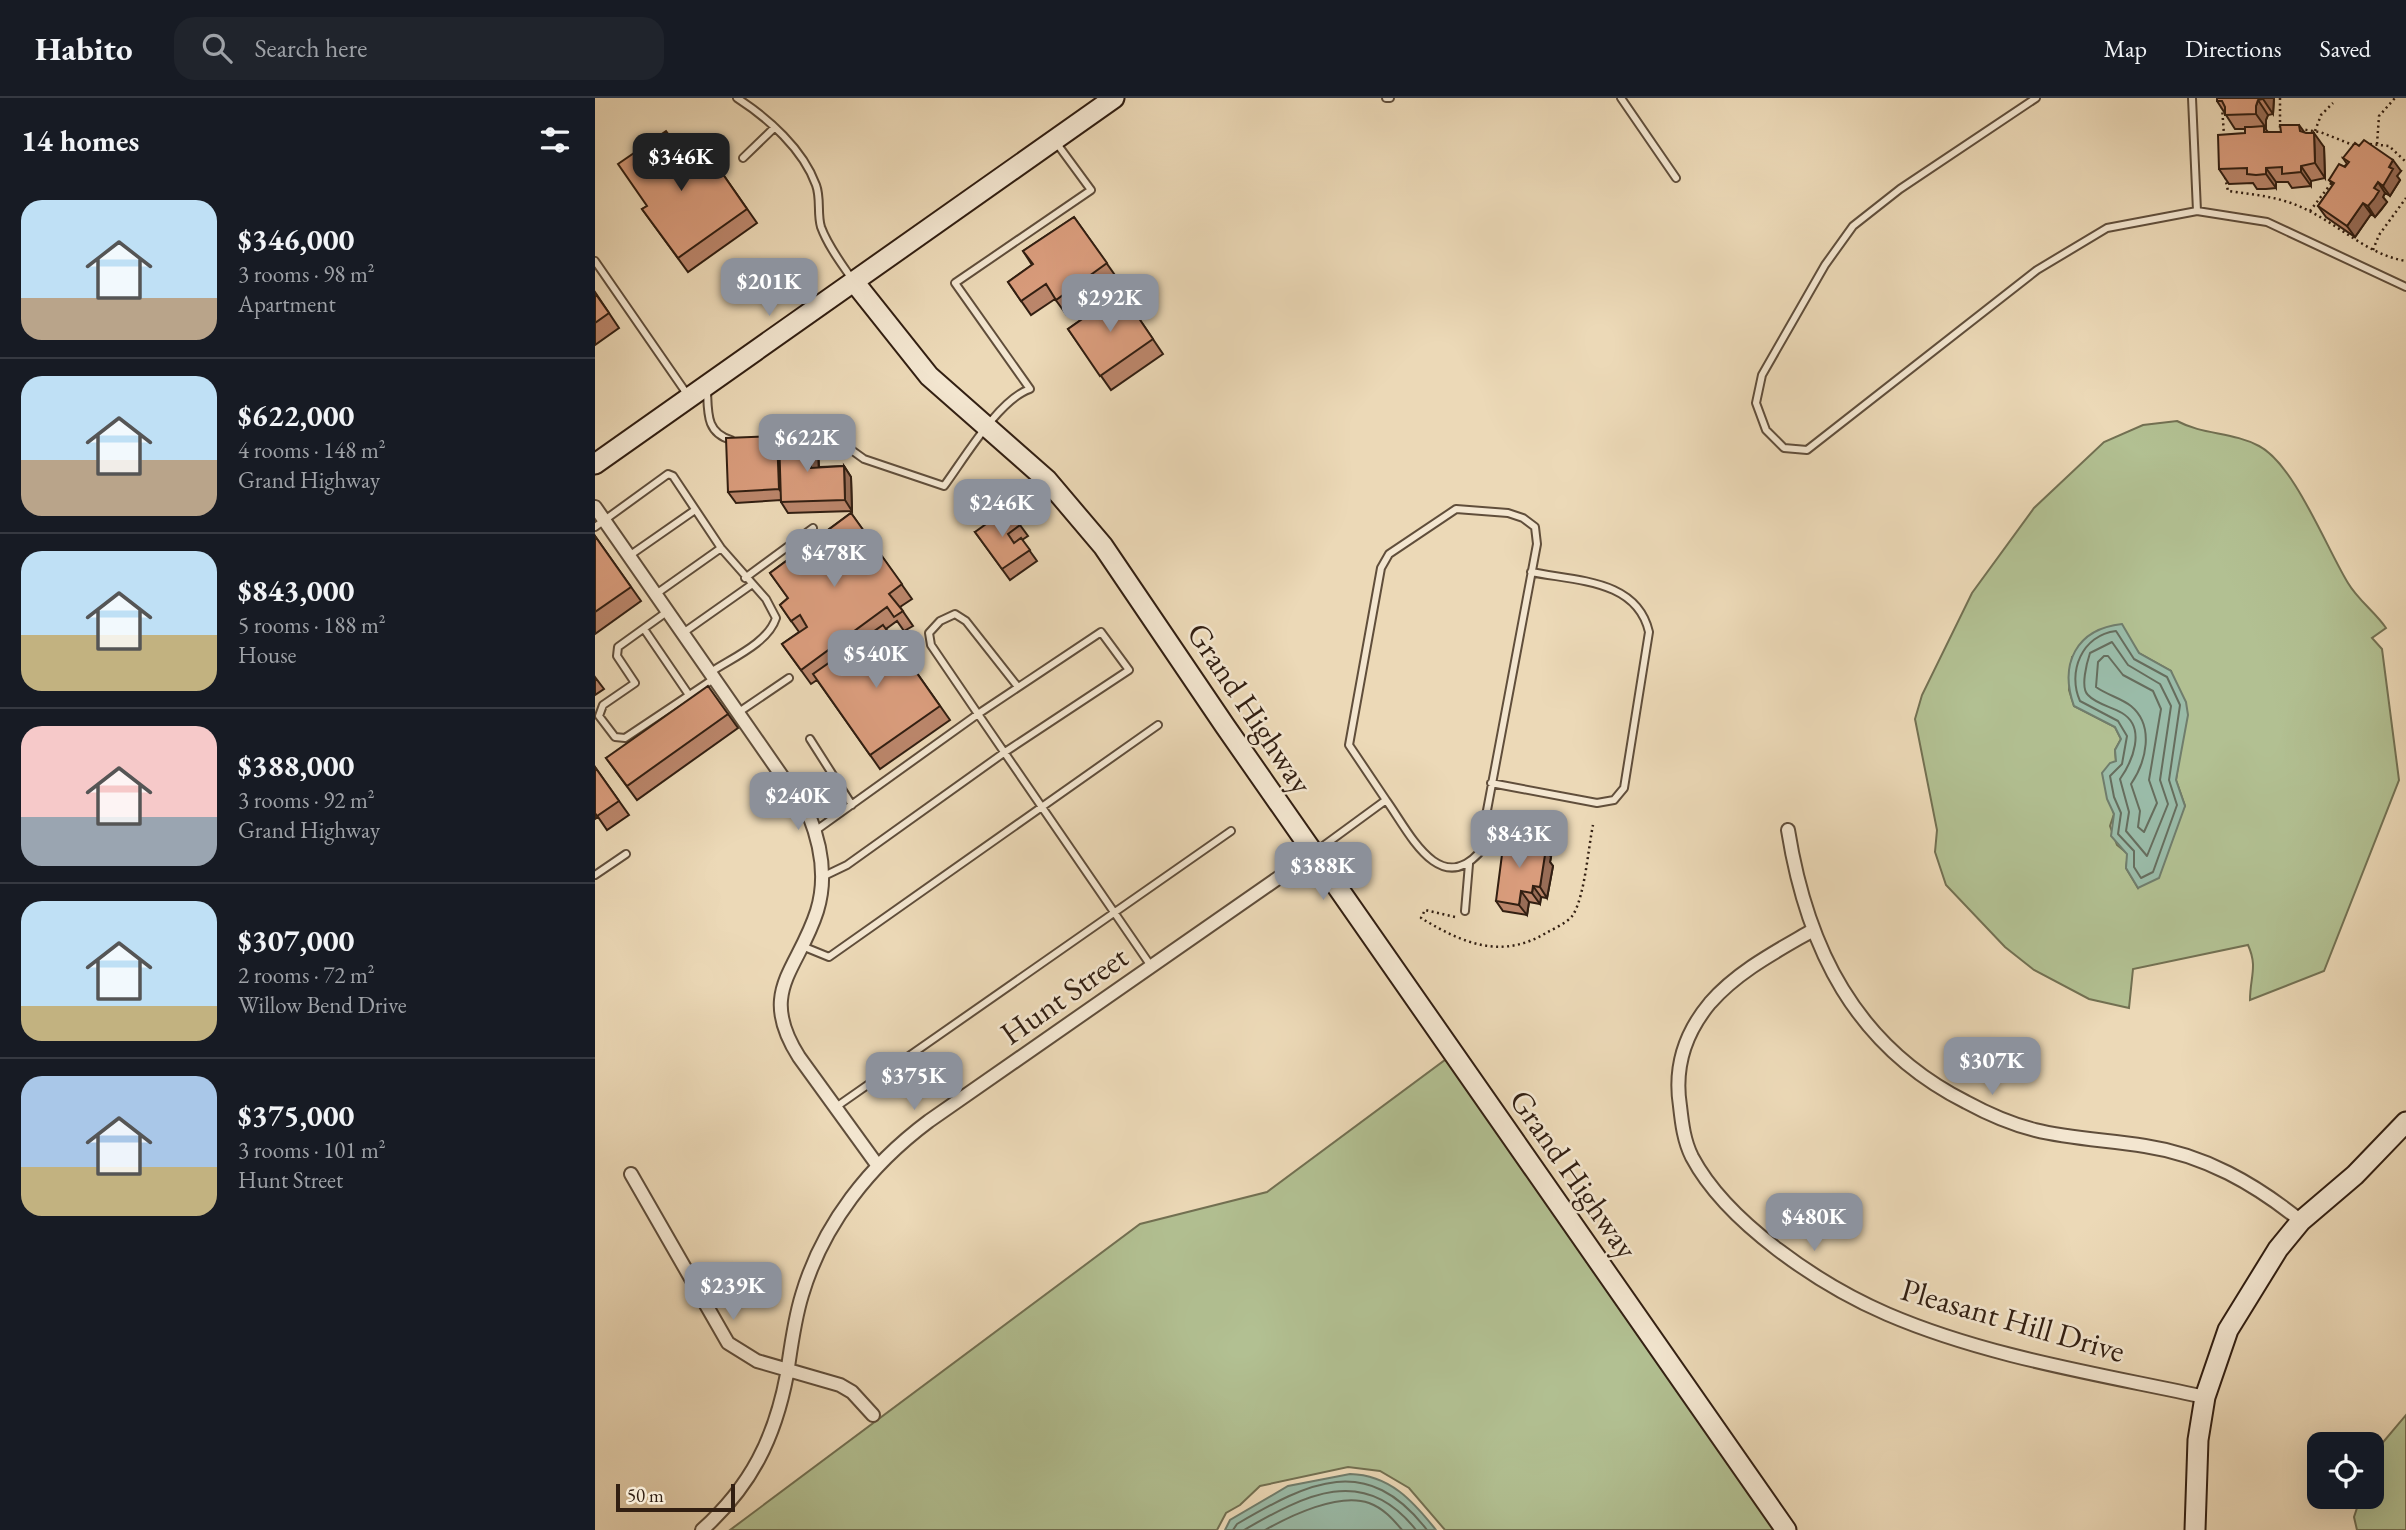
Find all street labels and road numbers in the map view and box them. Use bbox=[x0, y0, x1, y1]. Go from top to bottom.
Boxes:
street label: Grand Highway bbox=[1177, 614, 1323, 802]
street label: Hunt Street bbox=[992, 936, 1136, 1054]
street label: Grand Highway bbox=[1500, 1081, 1648, 1268]
street label: Pleasant Hill Drive bbox=[1896, 1268, 2130, 1372]

